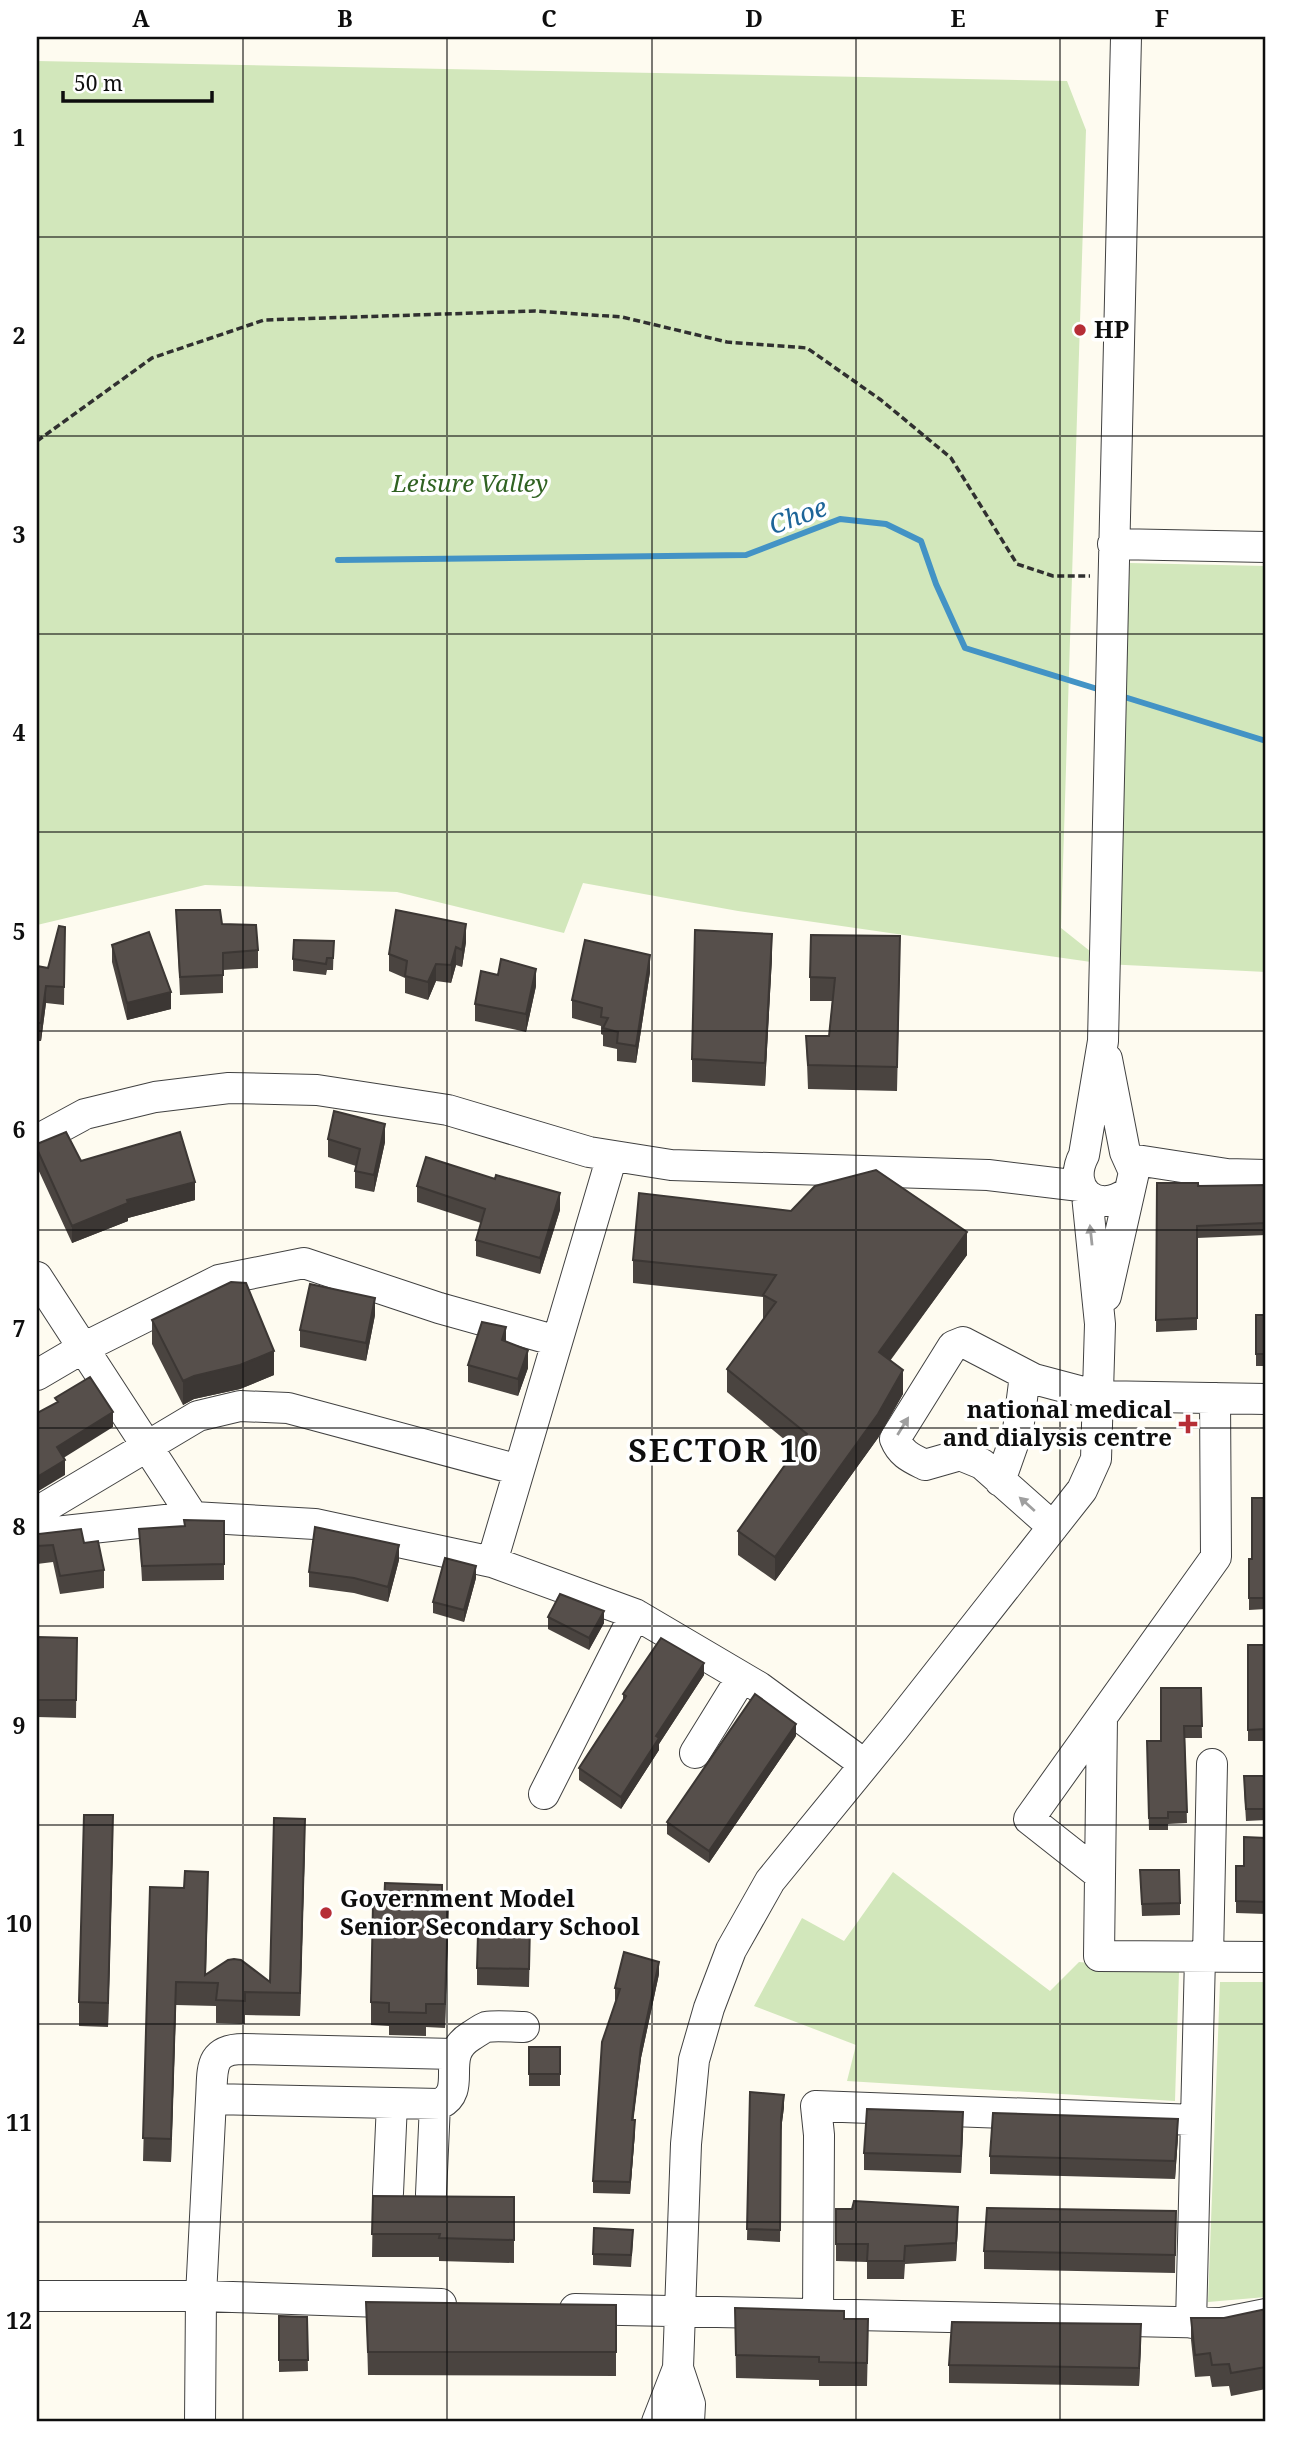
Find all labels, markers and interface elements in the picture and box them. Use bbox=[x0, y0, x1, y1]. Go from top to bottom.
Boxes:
text: A bbox=[132, 2, 150, 34]
text: B bbox=[337, 2, 353, 34]
text: C bbox=[541, 2, 557, 34]
text: D bbox=[745, 2, 763, 34]
text: E bbox=[950, 2, 966, 34]
text: F bbox=[1155, 2, 1169, 34]
scale bar bbox=[63, 60, 212, 104]
text: 50 m bbox=[74, 69, 123, 97]
text: 1 bbox=[13, 121, 26, 153]
place label: HP bbox=[1094, 312, 1129, 345]
text: 2 bbox=[13, 319, 26, 351]
marker: HP bbox=[1072, 322, 1088, 338]
park label: Leisure Valley bbox=[391, 466, 548, 499]
water label: Choe bbox=[763, 488, 832, 542]
text: 3 bbox=[13, 518, 26, 550]
text: 4 bbox=[13, 716, 26, 748]
text: 5 bbox=[13, 915, 26, 947]
text: 6 bbox=[13, 1113, 26, 1145]
one-way arrow bbox=[1085, 1224, 1096, 1246]
text: 7 bbox=[13, 1312, 26, 1344]
place label: national medical and dialysis centre bbox=[943, 1392, 1173, 1453]
marker: national medical and dialysis centre bbox=[1178, 1414, 1198, 1434]
one-way arrow bbox=[897, 1416, 910, 1436]
district label: SECTOR 10 bbox=[628, 1428, 820, 1471]
one-way arrow bbox=[1018, 1496, 1036, 1512]
text: 8 bbox=[13, 1510, 26, 1542]
text: 9 bbox=[13, 1709, 26, 1741]
place label: Government Model Senior Secondary School bbox=[340, 1881, 640, 1942]
marker: Government Model Senior Secondary School bbox=[318, 1905, 334, 1921]
text: 10 bbox=[6, 1907, 32, 1939]
text: 11 bbox=[6, 2106, 32, 2138]
text: 12 bbox=[6, 2304, 32, 2336]

